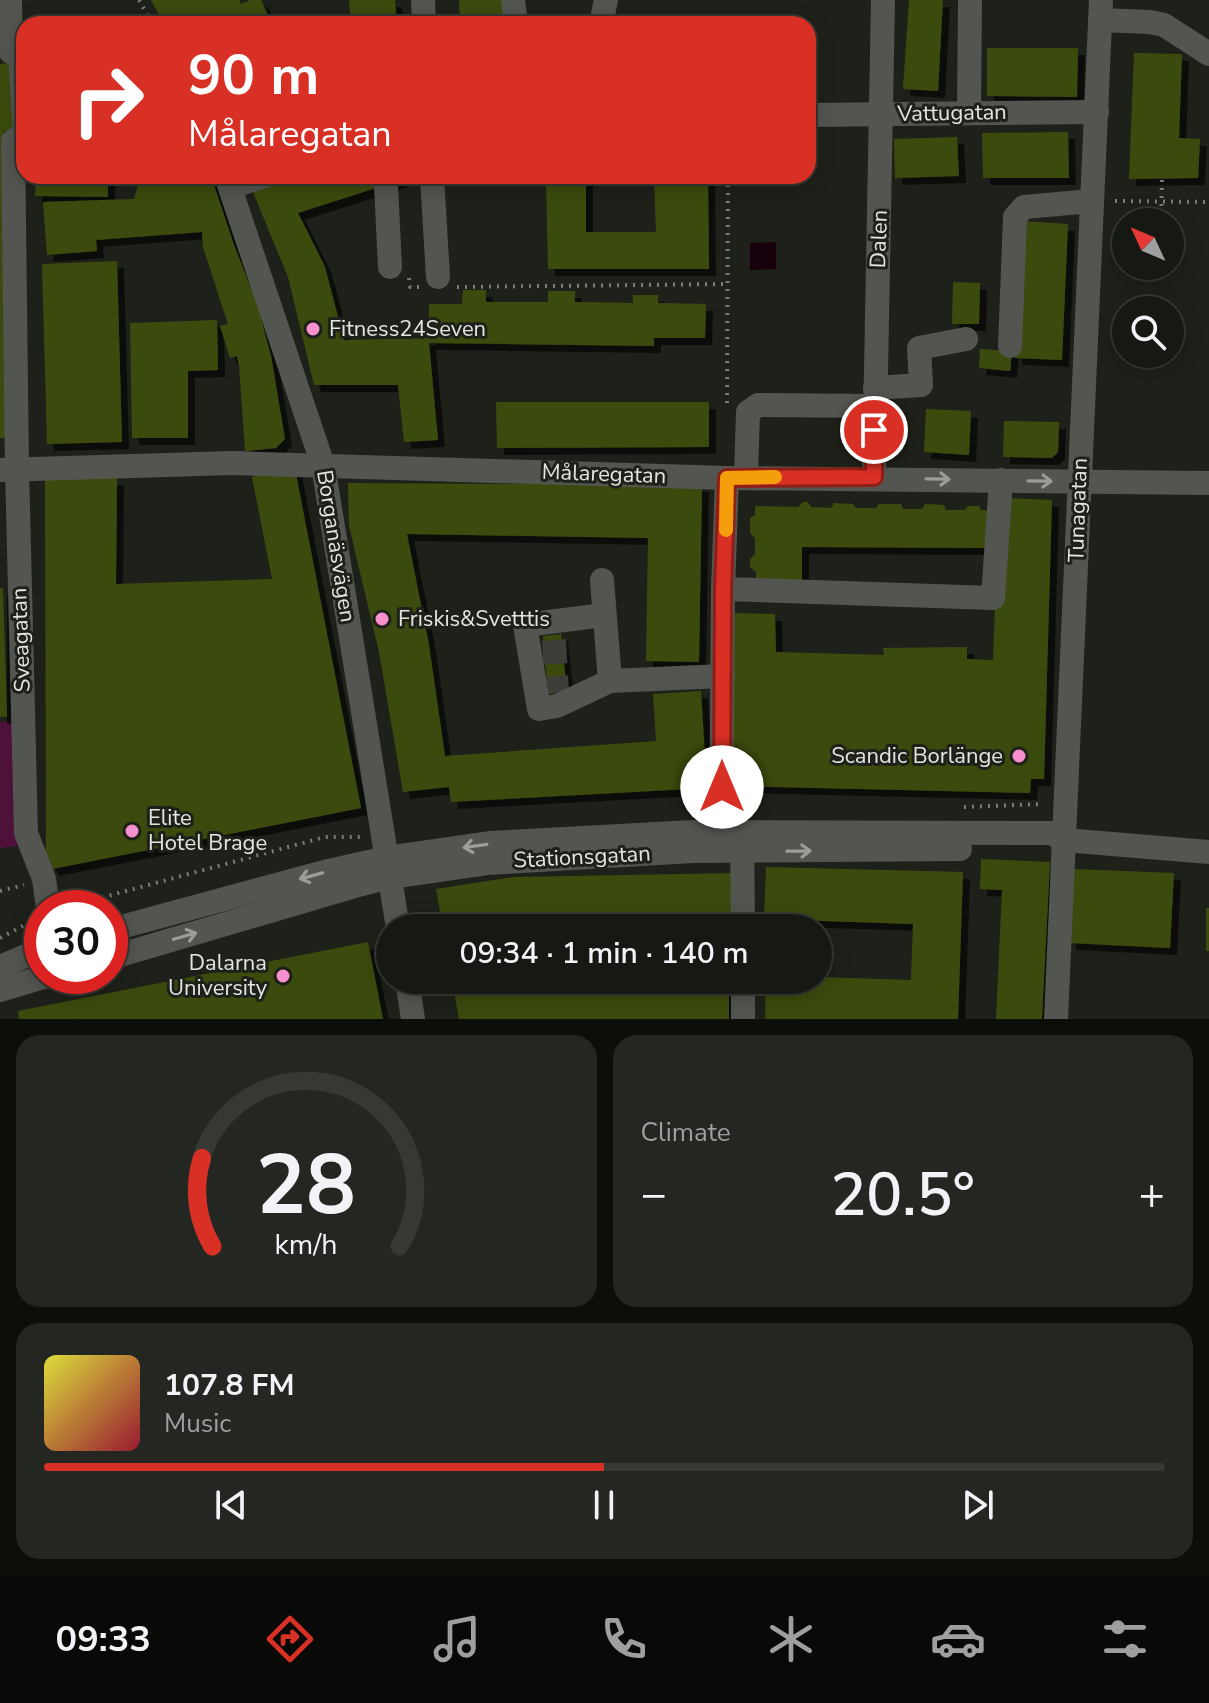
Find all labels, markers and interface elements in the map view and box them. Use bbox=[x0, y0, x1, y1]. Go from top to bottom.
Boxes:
text: 90 m bbox=[188, 37, 319, 114]
icon: right bbox=[56, 48, 160, 152]
street label: Vattugatan bbox=[896, 97, 1007, 129]
text: Målaregatan bbox=[188, 110, 392, 159]
north arrow bbox=[1112, 208, 1184, 280]
map controls bbox=[1112, 208, 1184, 368]
street label: Dalen bbox=[863, 209, 895, 269]
button: search bbox=[1112, 296, 1184, 368]
place label: Fitness24Seven bbox=[329, 314, 486, 344]
marker: Fitness24Seven bbox=[304, 320, 322, 338]
pin bbox=[840, 396, 908, 464]
icon: arrive bbox=[852, 408, 896, 452]
street label: Målaregatan bbox=[541, 457, 667, 491]
street label: Tunagatan bbox=[1061, 457, 1095, 563]
street label: Borganäsvägen bbox=[309, 468, 363, 624]
one-way arrow bbox=[924, 471, 951, 486]
one-way arrow bbox=[1026, 473, 1053, 488]
street label: Sveagatan bbox=[4, 587, 38, 693]
place label: Friskis&Svetttis bbox=[398, 604, 550, 634]
marker: Friskis&Svetttis bbox=[373, 610, 391, 628]
place label: Scandic Borlänge bbox=[831, 741, 1003, 771]
position arrow bbox=[680, 745, 764, 829]
marker: Scandic Borlänge bbox=[1010, 747, 1028, 765]
place label: Elite Hotel Brage bbox=[148, 803, 267, 858]
marker: Elite Hotel Brage bbox=[123, 822, 141, 840]
street label: Stationsgatan bbox=[513, 838, 651, 876]
one-way arrow bbox=[463, 839, 489, 854]
one-way arrow bbox=[785, 843, 812, 859]
one-way arrow bbox=[298, 869, 324, 884]
speed limit sign: 30 bbox=[24, 890, 128, 994]
one-way arrow bbox=[171, 928, 197, 943]
text: 09:34 · 1 min · 140 m bbox=[459, 933, 749, 974]
place label: Dalarna University bbox=[168, 948, 268, 1003]
marker: Dalarna University bbox=[274, 967, 292, 985]
text: Climate bbox=[641, 1115, 731, 1150]
text: 28 bbox=[256, 1129, 356, 1242]
text: 20.5° bbox=[830, 1154, 975, 1236]
text: − bbox=[641, 1165, 667, 1225]
text: + bbox=[1139, 1165, 1165, 1225]
text: km/h bbox=[275, 1225, 338, 1264]
text: 107.8 FM bbox=[164, 1365, 294, 1406]
text: Music bbox=[164, 1406, 231, 1441]
icon: previous bbox=[209, 1483, 253, 1527]
icon: pause bbox=[582, 1483, 626, 1527]
icon: next bbox=[956, 1483, 1000, 1527]
icon: directions bbox=[262, 1611, 318, 1667]
icon: music bbox=[429, 1611, 485, 1667]
icon: phone bbox=[596, 1611, 652, 1667]
icon: climate bbox=[763, 1611, 819, 1667]
icon: car bbox=[930, 1611, 986, 1667]
icon: filters bbox=[1097, 1611, 1153, 1667]
text: 09:33 bbox=[56, 1615, 151, 1664]

